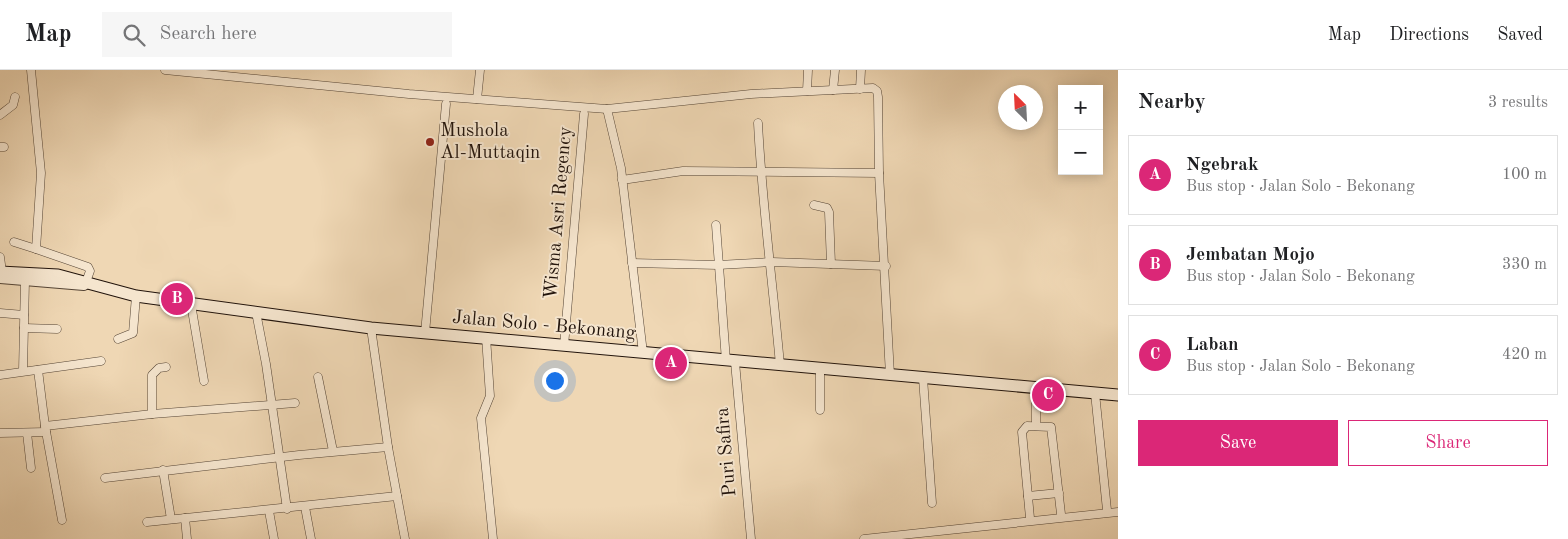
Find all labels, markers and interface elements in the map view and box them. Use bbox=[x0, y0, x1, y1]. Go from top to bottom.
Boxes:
search box bbox=[102, 12, 452, 57]
icon: search bbox=[120, 21, 148, 49]
text: Map bbox=[25, 23, 72, 47]
text: Search here bbox=[160, 25, 257, 44]
text: Map bbox=[1328, 26, 1361, 44]
text: Directions bbox=[1389, 26, 1469, 44]
text: Saved bbox=[1497, 26, 1543, 44]
north arrow bbox=[998, 85, 1043, 130]
map controls bbox=[1058, 85, 1103, 175]
button: + bbox=[1058, 85, 1103, 130]
text: Nearby bbox=[1138, 92, 1206, 113]
text: 3 results bbox=[1488, 95, 1548, 111]
place label: Mushola Al-Muttaqin bbox=[440, 122, 540, 163]
street label: Wisma Asri Regency bbox=[542, 126, 576, 300]
button: − bbox=[1058, 130, 1103, 175]
marker: Mushola Al-Muttaqin bbox=[424, 136, 436, 148]
text: Ngebrak bbox=[1186, 156, 1259, 175]
text: A bbox=[1149, 167, 1161, 183]
text: 100 m bbox=[1502, 167, 1547, 183]
text: Bus stop · Jalan Solo - Bekonang bbox=[1186, 179, 1415, 195]
text: Jembatan Mojo bbox=[1186, 246, 1315, 265]
text: B bbox=[1149, 257, 1161, 273]
text: 330 m bbox=[1502, 257, 1547, 273]
text: Bus stop · Jalan Solo - Bekonang bbox=[1186, 269, 1415, 285]
pin: B bbox=[161, 280, 193, 318]
street label: Jalan Solo - Bekonang bbox=[451, 308, 637, 344]
text: Laban bbox=[1186, 336, 1239, 355]
pin: A bbox=[655, 344, 687, 382]
text: C bbox=[1150, 347, 1160, 363]
text: 420 m bbox=[1502, 347, 1547, 363]
text: Bus stop · Jalan Solo - Bekonang bbox=[1186, 359, 1415, 375]
your location bbox=[542, 368, 568, 394]
pin: C bbox=[1032, 376, 1064, 414]
street label: Puri Safira bbox=[714, 406, 740, 498]
button: Save bbox=[1138, 420, 1338, 466]
button: Share bbox=[1348, 420, 1548, 466]

